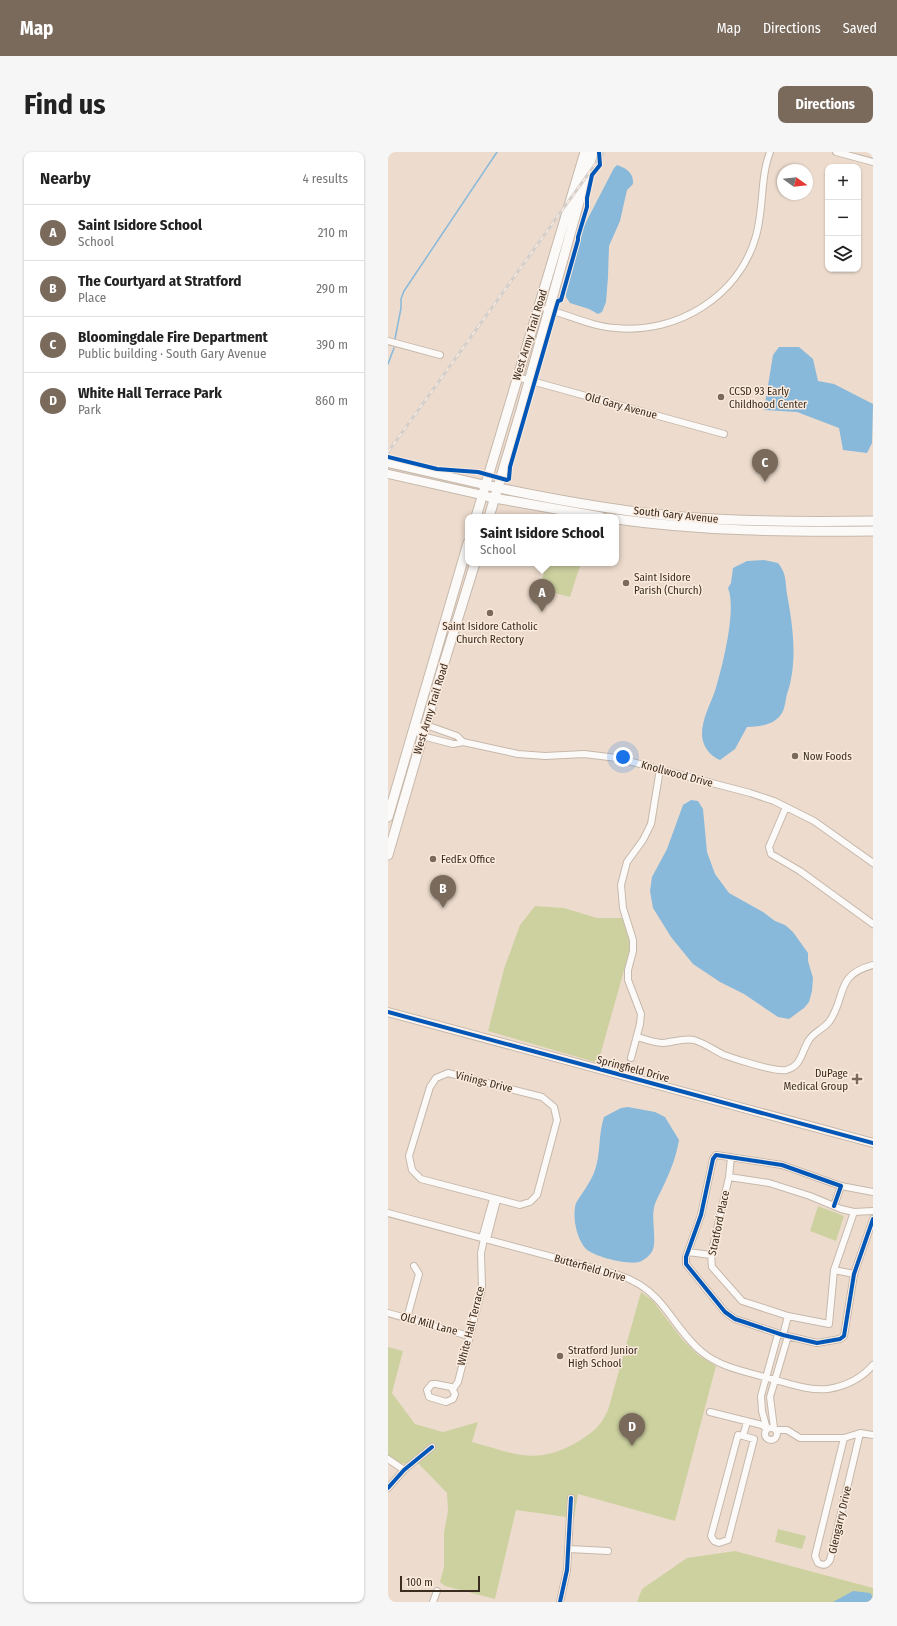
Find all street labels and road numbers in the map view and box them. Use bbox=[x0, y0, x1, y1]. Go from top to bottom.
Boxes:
street label: West Army Trail Road bbox=[510, 288, 550, 382]
street label: Old Gary Avenue bbox=[583, 390, 659, 422]
street label: South Gary Avenue bbox=[633, 504, 719, 526]
street label: West Army Trail Road bbox=[411, 662, 451, 756]
street label: Knollwood Drive bbox=[640, 758, 714, 790]
street label: Springfield Drive bbox=[595, 1053, 671, 1085]
street label: Vinings Drive bbox=[454, 1069, 514, 1095]
street label: Stratford Place bbox=[706, 1189, 732, 1257]
street label: Butterfield Drive bbox=[553, 1252, 627, 1284]
street label: White Hall Terrace bbox=[455, 1285, 487, 1367]
street label: Old Mill Lane bbox=[399, 1310, 459, 1338]
street label: Glengarry Drive bbox=[826, 1485, 854, 1555]

